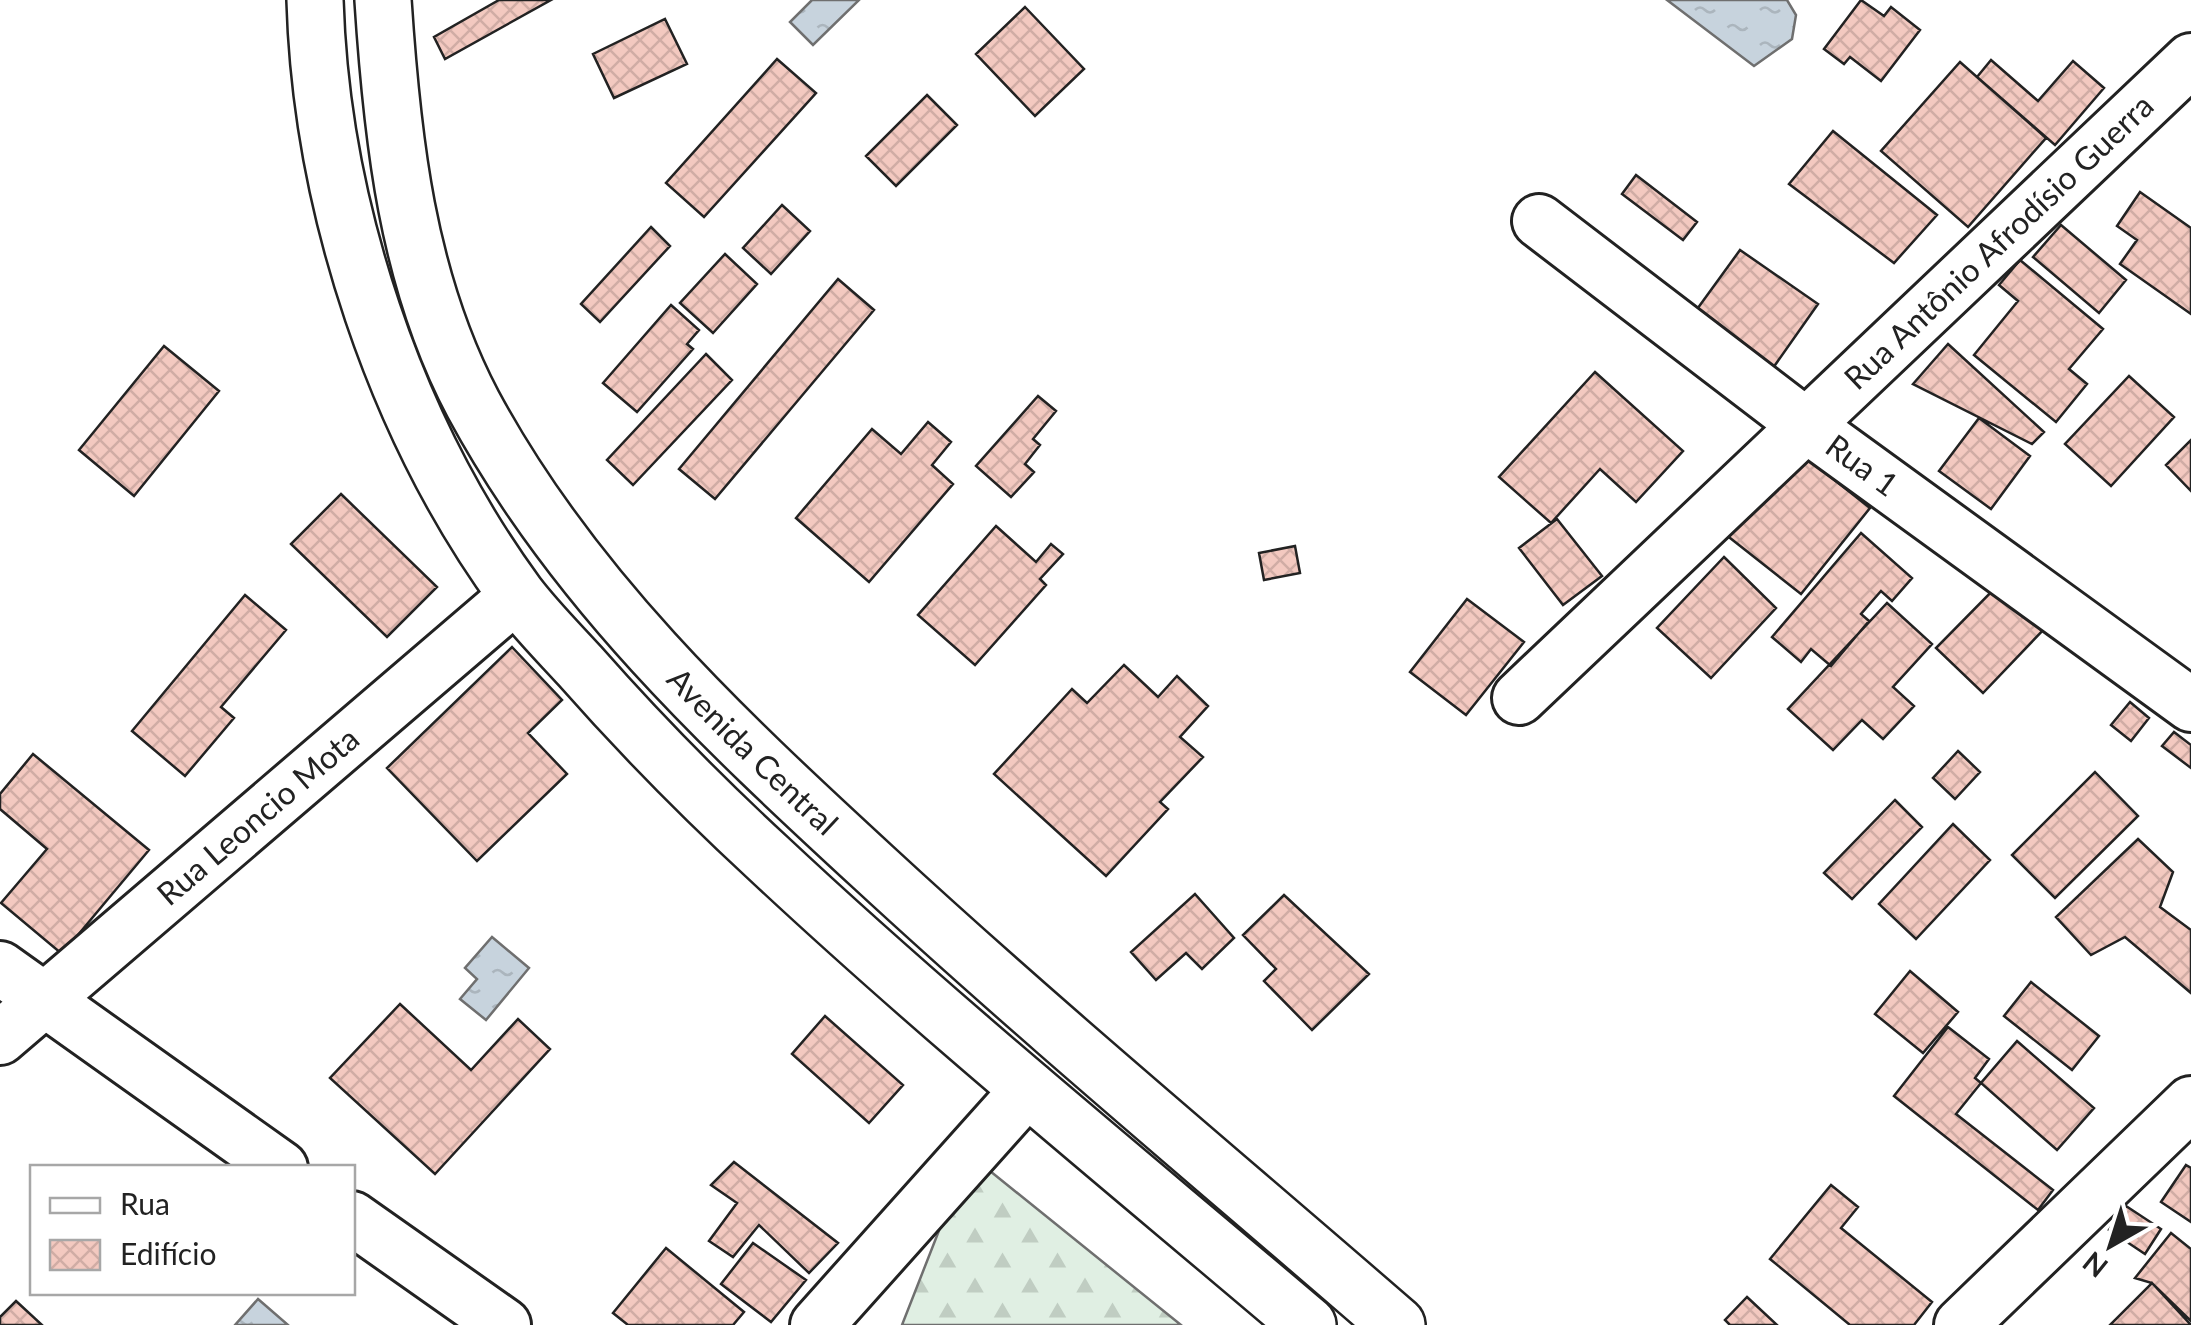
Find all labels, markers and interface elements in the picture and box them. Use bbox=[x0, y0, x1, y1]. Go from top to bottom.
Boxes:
street label: Rua Antônio Afrodísio Guerra bbox=[1835, 85, 2161, 397]
street label: Rua 1 bbox=[1819, 425, 1906, 504]
street label: Avenida Central bbox=[660, 659, 846, 843]
street label: Rua Leoncio Mota bbox=[148, 718, 366, 913]
legend bbox=[30, 1165, 355, 1295]
text: Rua bbox=[120, 1185, 170, 1221]
north arrow bbox=[2061, 1195, 2161, 1295]
text: Edifício bbox=[120, 1235, 216, 1271]
text: N bbox=[2076, 1245, 2114, 1285]

